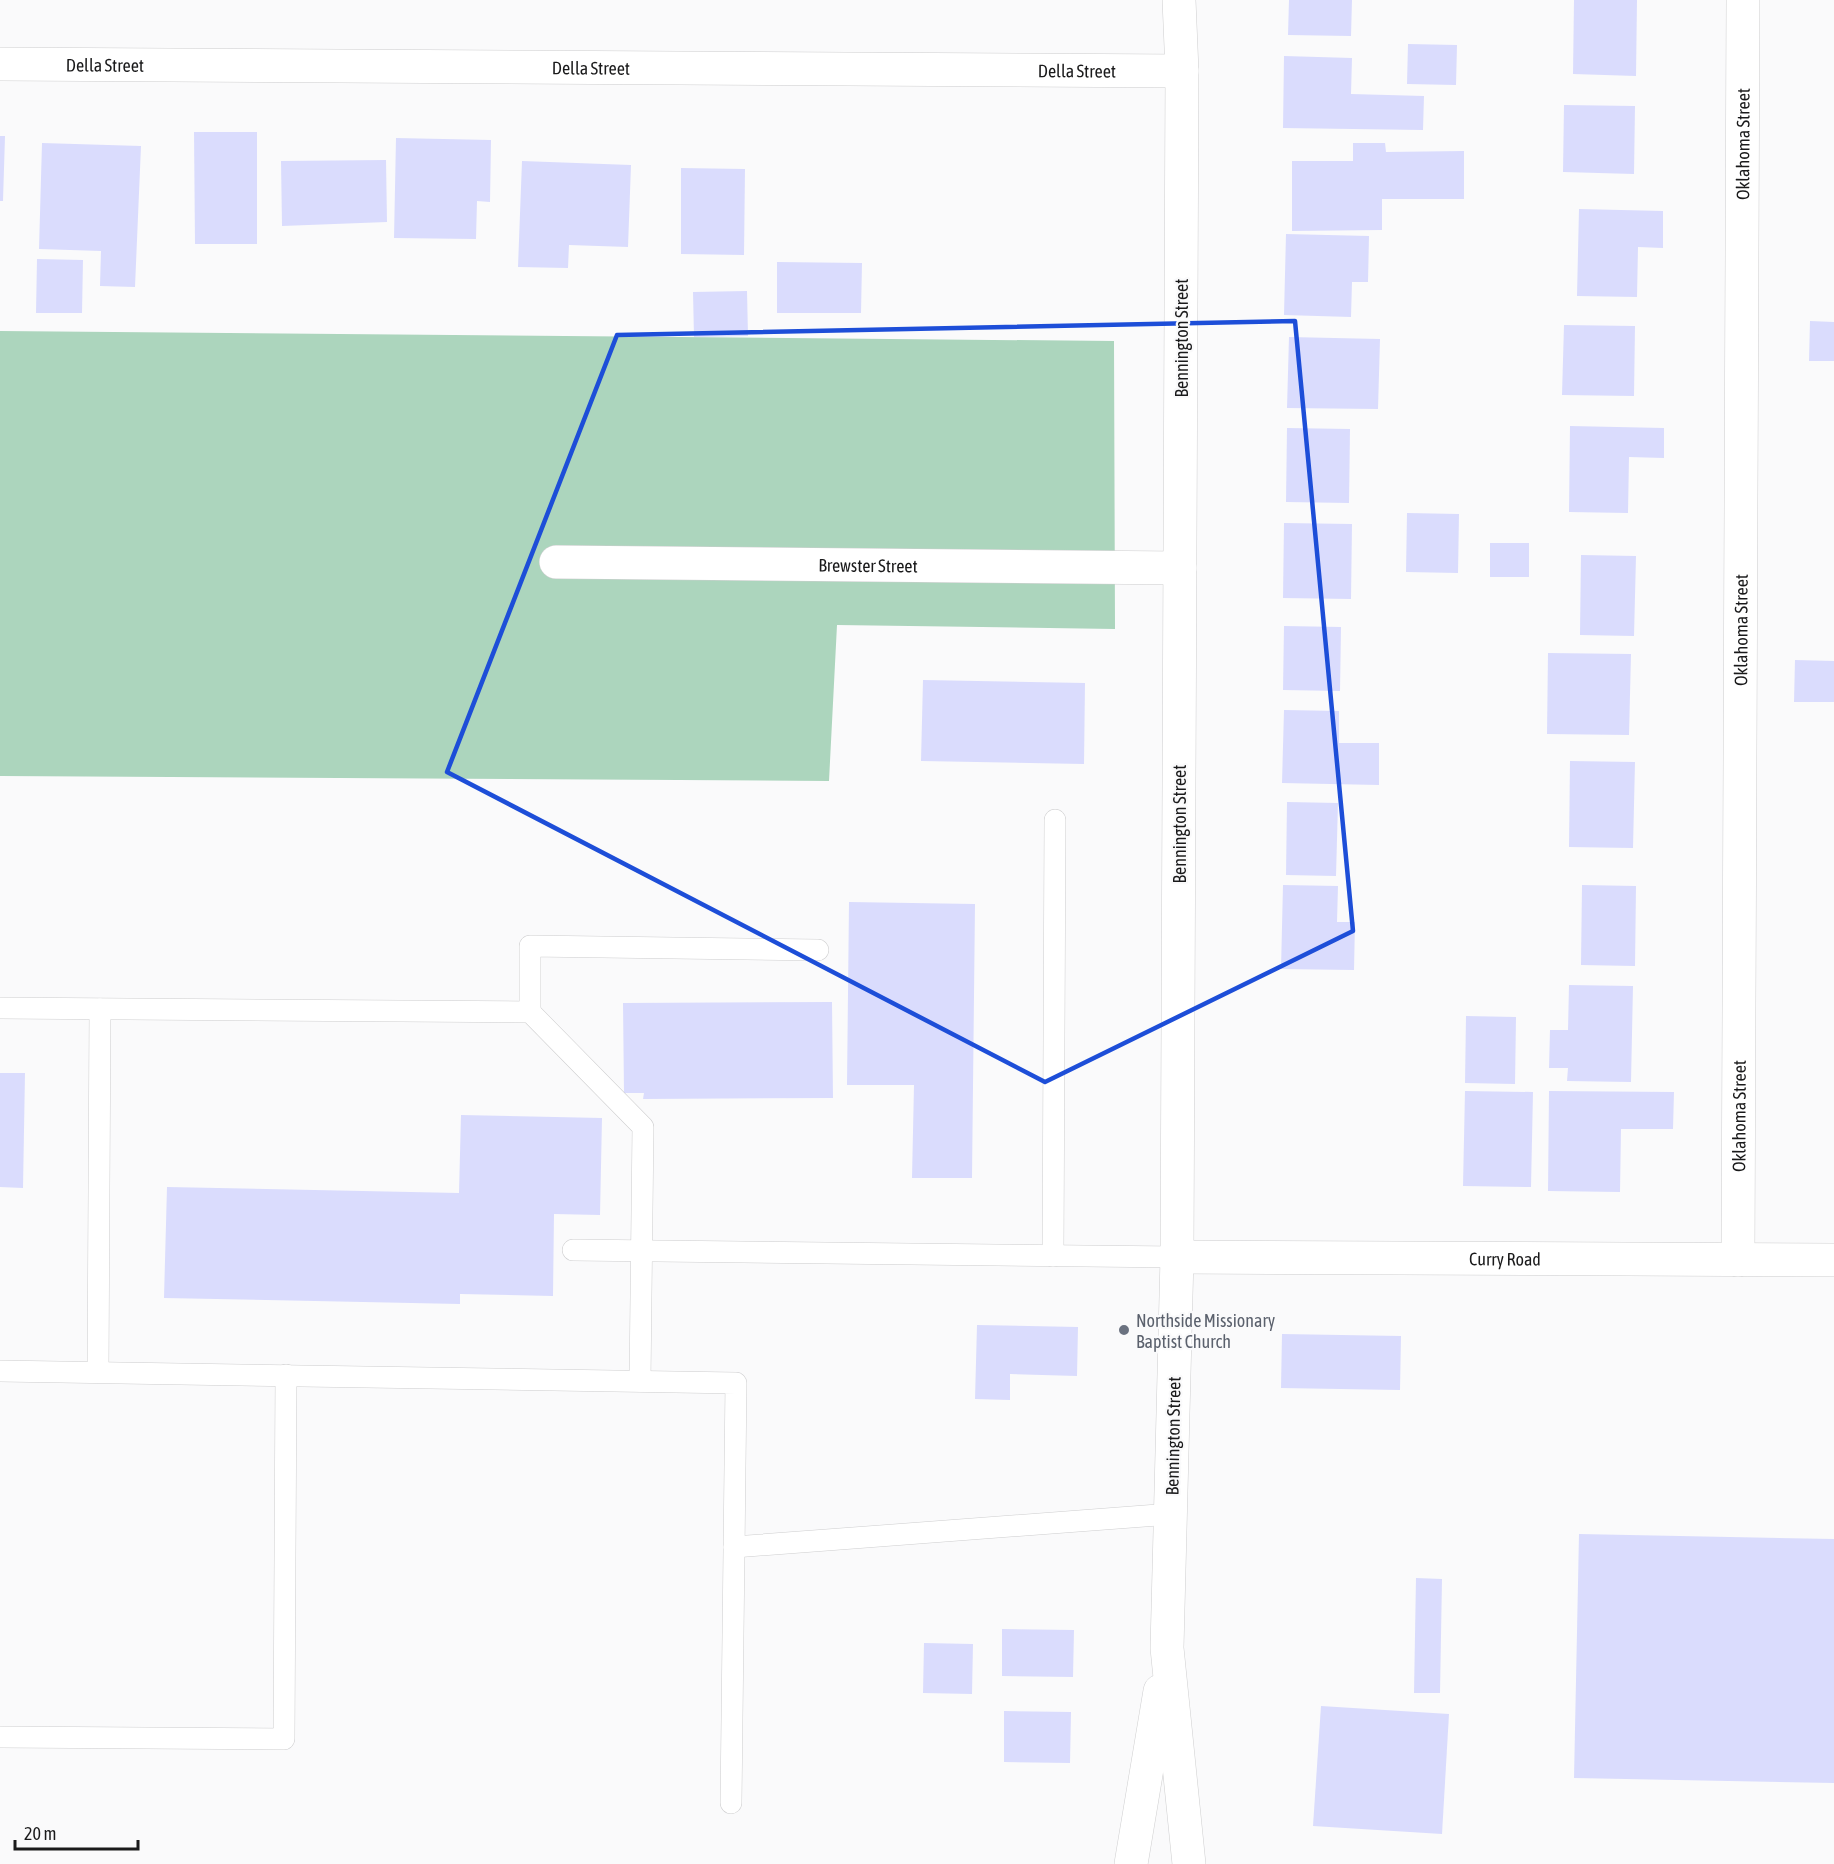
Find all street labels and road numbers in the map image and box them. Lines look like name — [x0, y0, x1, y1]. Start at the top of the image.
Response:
street label: Della Street — [66, 54, 144, 75]
street label: Della Street — [552, 57, 630, 78]
street label: Della Street — [1038, 60, 1116, 81]
street label: Oklahoma Street — [1732, 88, 1753, 200]
street label: Bennington Street — [1171, 279, 1192, 397]
street label: Brewster Street — [818, 554, 918, 576]
street label: Oklahoma Street — [1730, 574, 1751, 686]
street label: Bennington Street — [1169, 765, 1190, 883]
street label: Oklahoma Street — [1728, 1060, 1749, 1172]
street label: Curry Road — [1469, 1248, 1541, 1269]
street label: Bennington Street — [1161, 1376, 1185, 1496]

